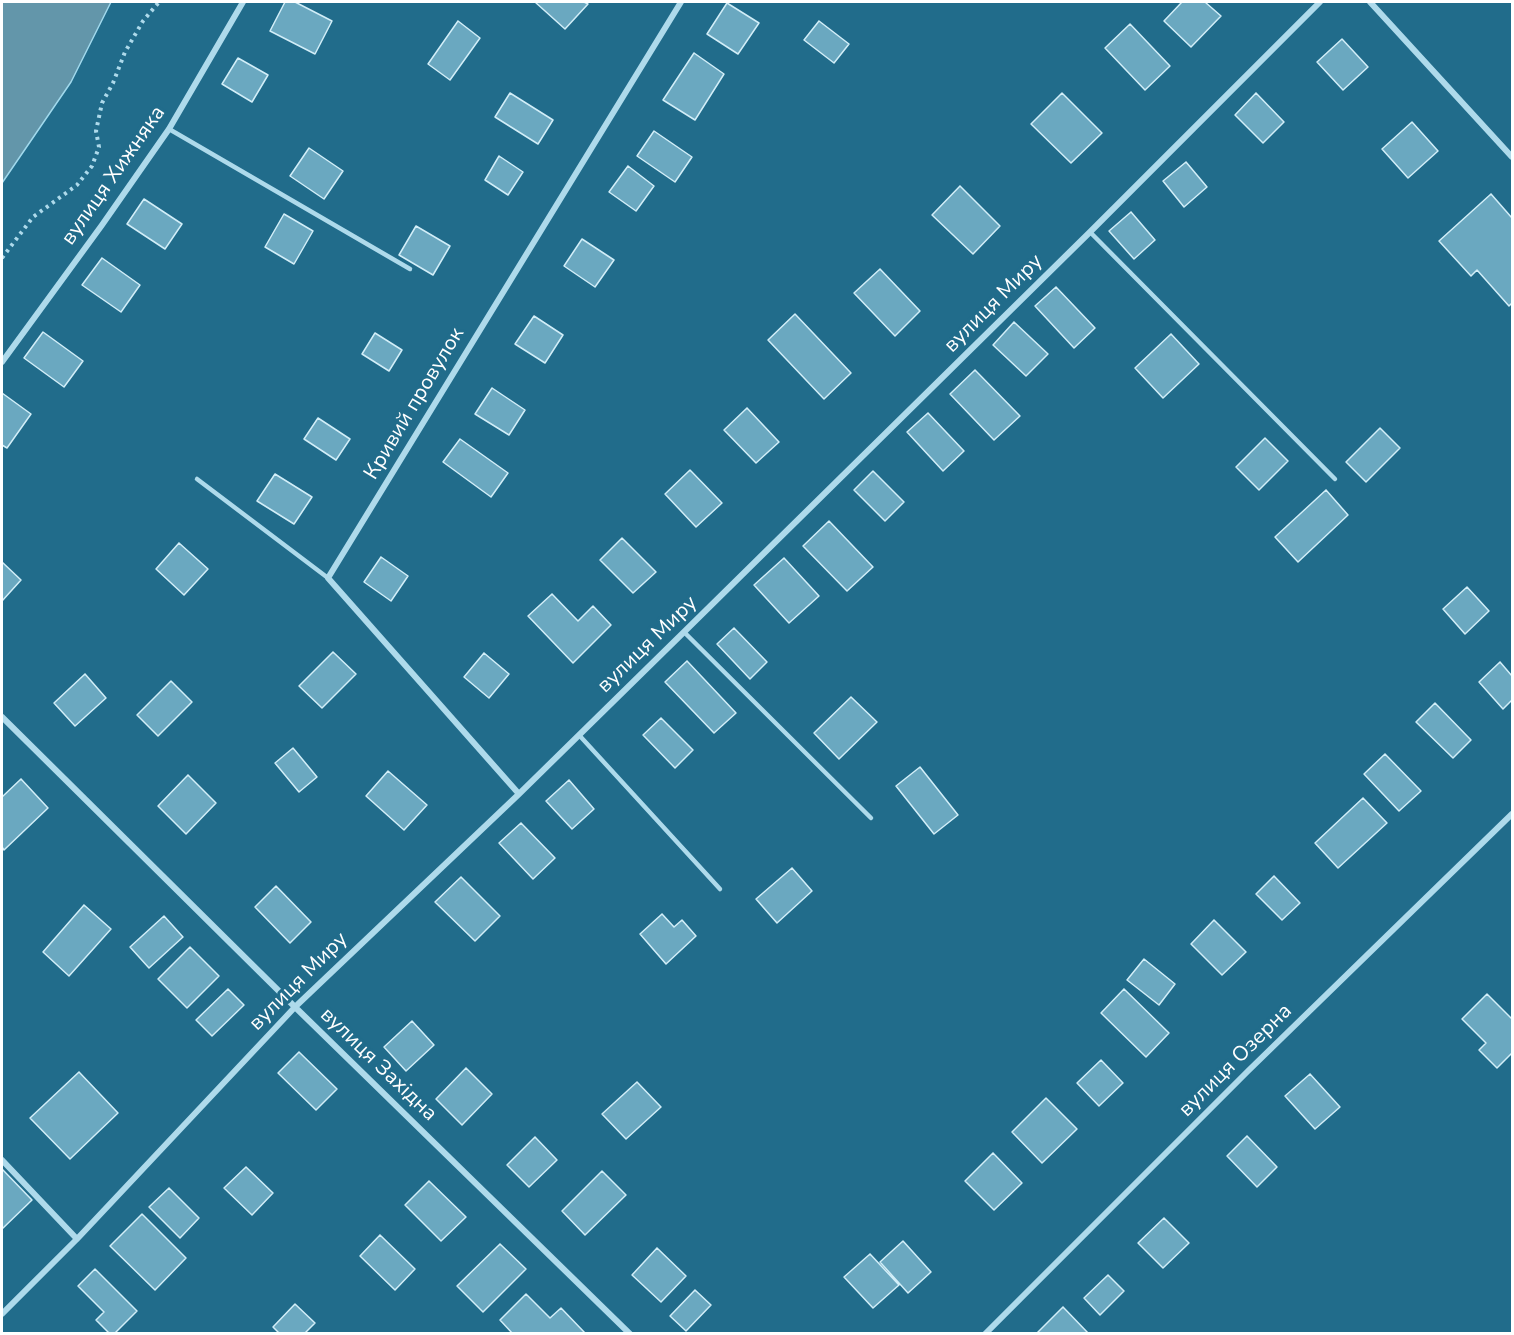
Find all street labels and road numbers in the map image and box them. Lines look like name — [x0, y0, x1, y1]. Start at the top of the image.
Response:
street label: вулиця Хижняка — [57, 102, 171, 250]
street label: вулиця Миру — [939, 249, 1049, 359]
street label: Кривий провулок — [360, 323, 470, 485]
street label: вулиця Миру — [593, 591, 703, 699]
street label: вулиця Миру — [244, 927, 354, 1037]
street label: вулиця Озерна — [1174, 999, 1298, 1123]
street label: вулиця Західна — [314, 1003, 442, 1127]

